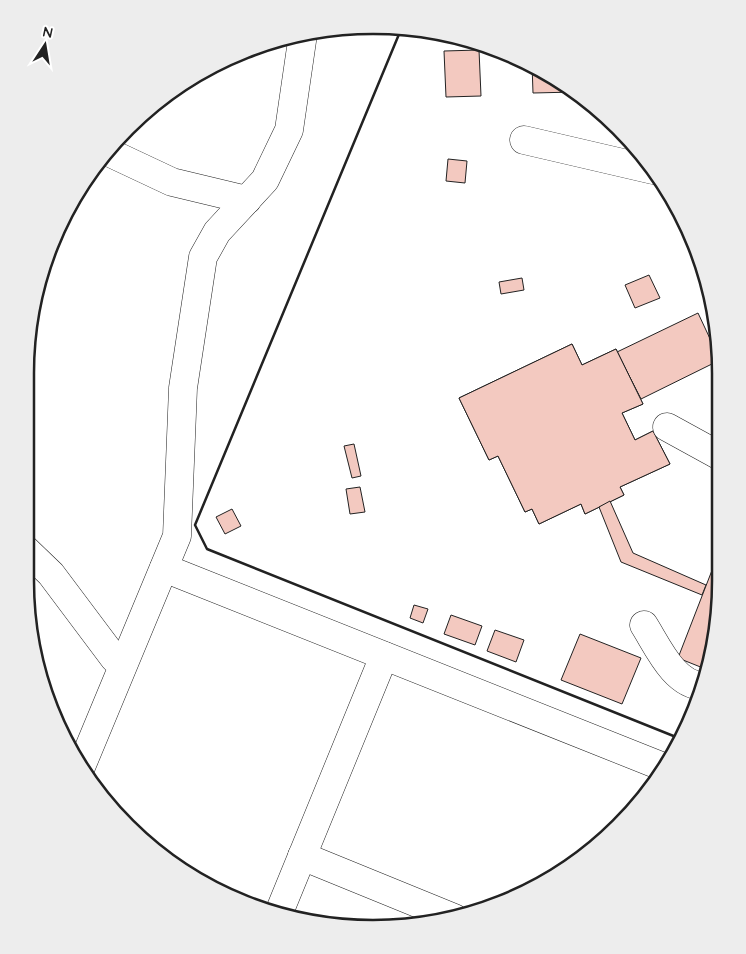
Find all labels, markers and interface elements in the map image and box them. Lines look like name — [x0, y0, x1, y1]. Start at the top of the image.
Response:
north arrow — [20, 20, 70, 70]
text: N — [41, 22, 55, 42]

